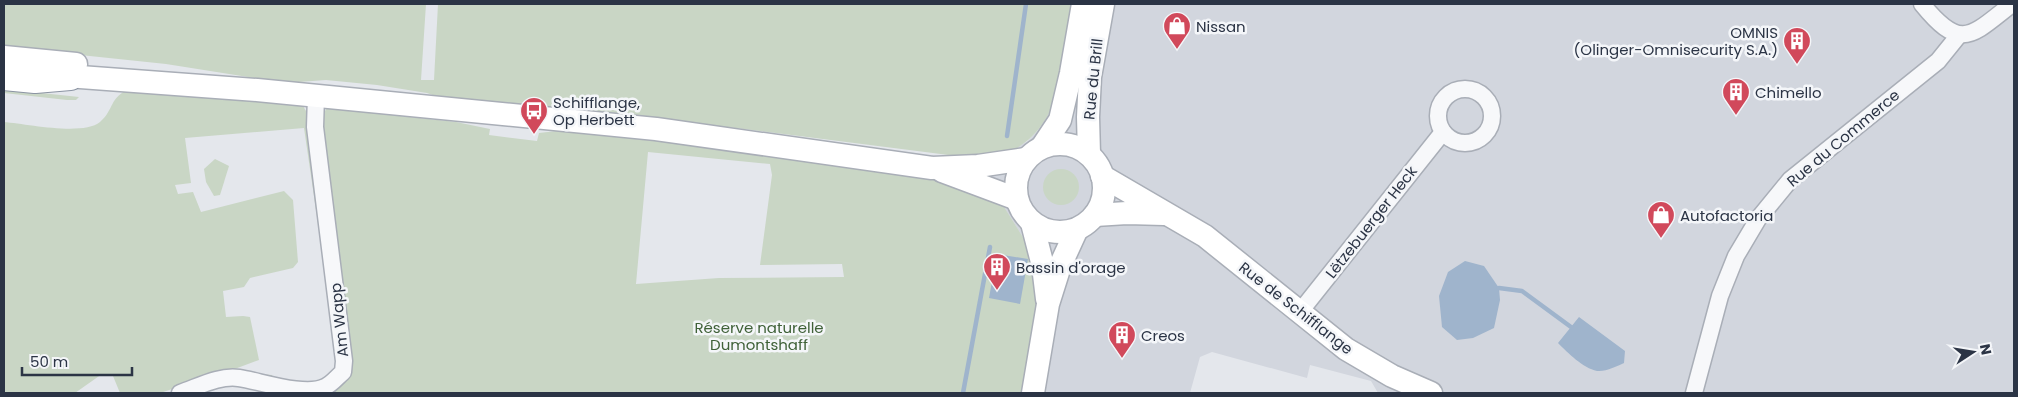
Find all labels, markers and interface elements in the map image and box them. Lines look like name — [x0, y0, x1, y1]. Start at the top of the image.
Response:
shop icon: Nissan — [1162, 11, 1192, 50]
place label: Nissan — [1196, 16, 1246, 37]
place label: OMNIS (Olinger-Omnisecurity S.A.) — [1574, 22, 1778, 60]
building icon: OMNIS (Olinger-Omnisecurity S.A.) — [1782, 26, 1812, 65]
street label: Rue du Brill — [1078, 37, 1108, 121]
building icon: Chimello — [1721, 77, 1751, 116]
place label: Chimello — [1755, 82, 1822, 103]
street label: Rue du Commerce — [1782, 85, 1904, 191]
place label: Schifflange, Op Herbett — [553, 92, 640, 130]
bus stop icon: Schifflange, Op Herbett — [519, 96, 549, 135]
street label: Lëtzebuerger Heck — [1320, 161, 1422, 283]
shop icon: Autofactoria — [1646, 200, 1676, 239]
place label: Autofactoria — [1680, 205, 1773, 226]
building icon: Bassin d'orage — [982, 252, 1012, 291]
place label: Bassin d'orage — [1016, 257, 1126, 278]
street label: Rue de Schifflange — [1235, 257, 1357, 359]
street label: Am Wapp — [325, 282, 353, 358]
park label: Réserve naturelle Dumontshaff — [694, 317, 824, 355]
building icon: Creos — [1107, 320, 1137, 359]
place label: Creos — [1141, 325, 1185, 346]
north arrow — [1948, 327, 1998, 377]
text: N — [1975, 342, 1997, 357]
scale bar — [22, 344, 132, 376]
text: 50 m — [30, 351, 68, 372]

